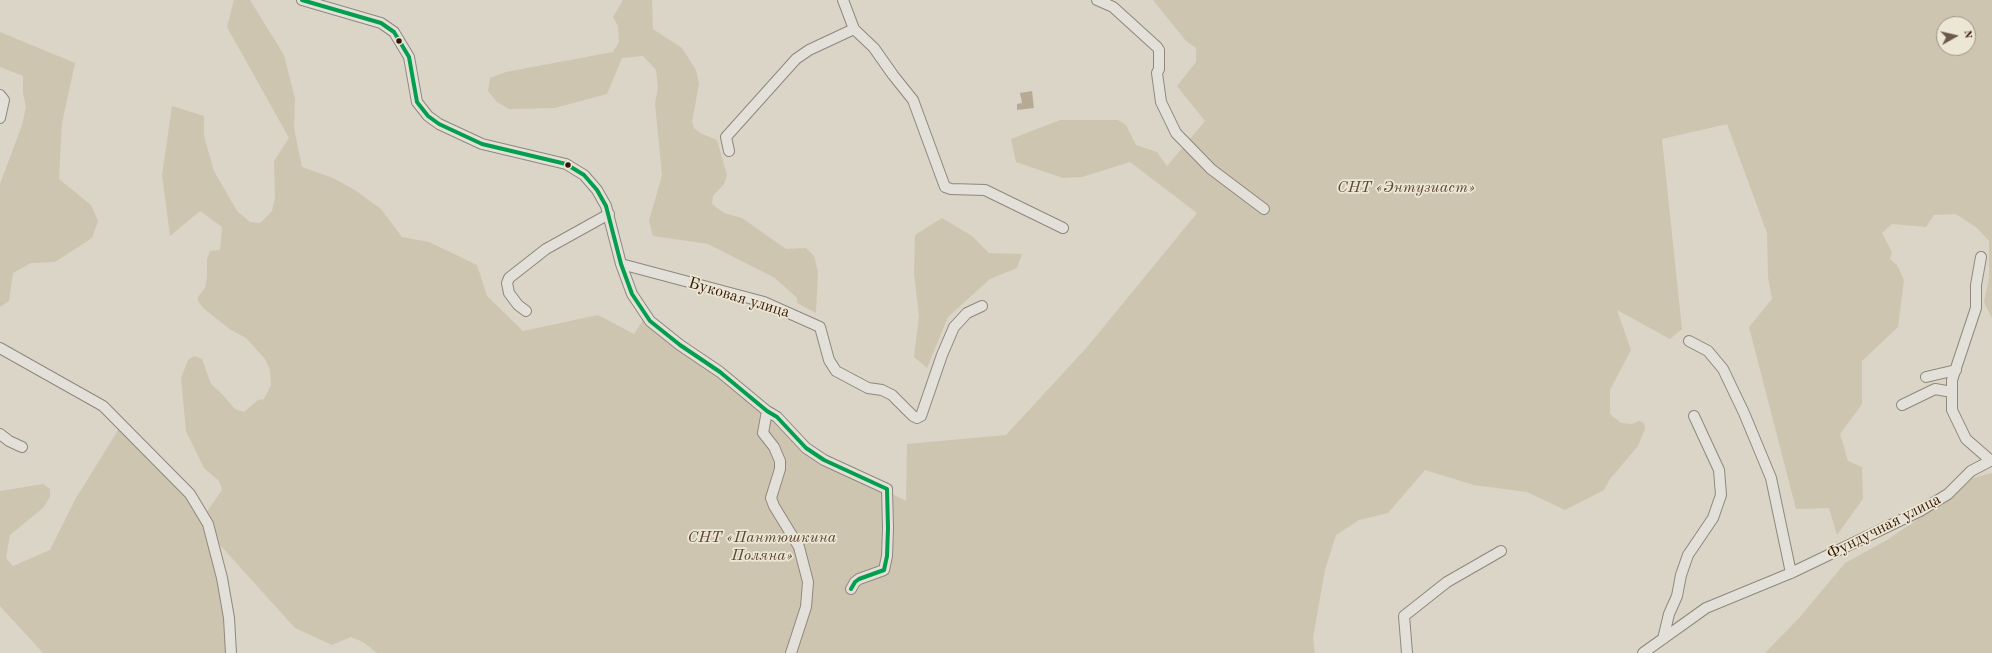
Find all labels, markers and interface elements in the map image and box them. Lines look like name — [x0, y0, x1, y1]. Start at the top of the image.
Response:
north arrow — [1936, 16, 1976, 56]
text: N — [1961, 29, 1973, 39]
unlabelled marker — [394, 36, 404, 46]
unlabelled marker — [563, 160, 573, 170]
park label: СНТ «Энтузиаст» — [1337, 178, 1475, 198]
street label: Буковая улица — [686, 273, 792, 323]
street label: Фундучная улица — [1824, 490, 1944, 564]
park label: СНТ «Пантюшкина Поляна» — [688, 528, 836, 566]

